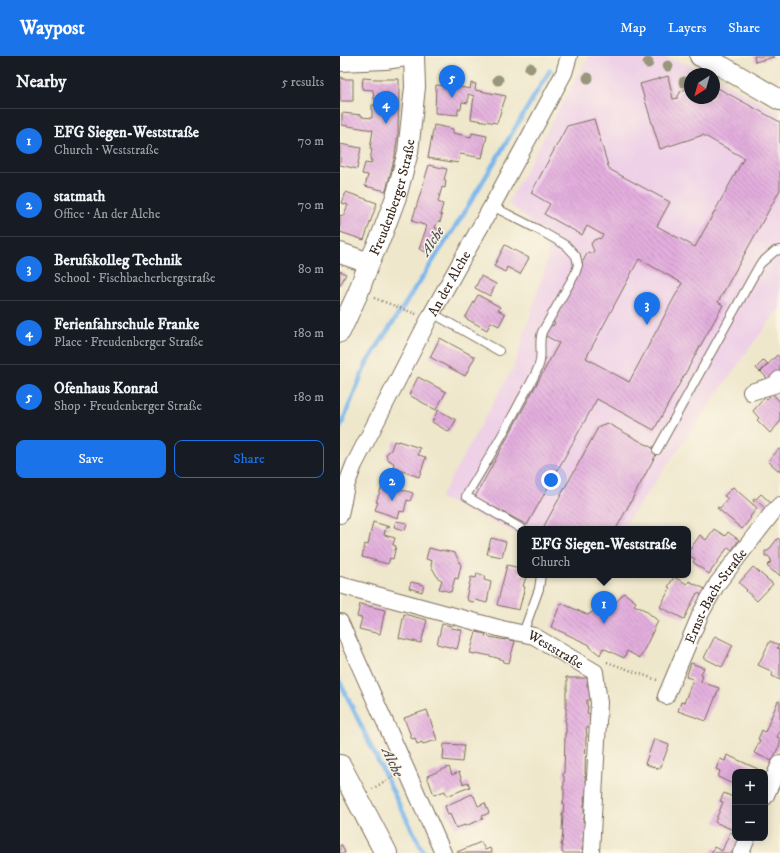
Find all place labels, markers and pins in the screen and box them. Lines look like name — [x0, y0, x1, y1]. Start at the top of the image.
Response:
pin: 5 — [439, 65, 465, 98]
pin: 4 — [373, 91, 399, 124]
pin: 3 — [634, 292, 660, 325]
pin: 2 — [379, 468, 405, 501]
pin: 1 — [591, 591, 617, 624]

